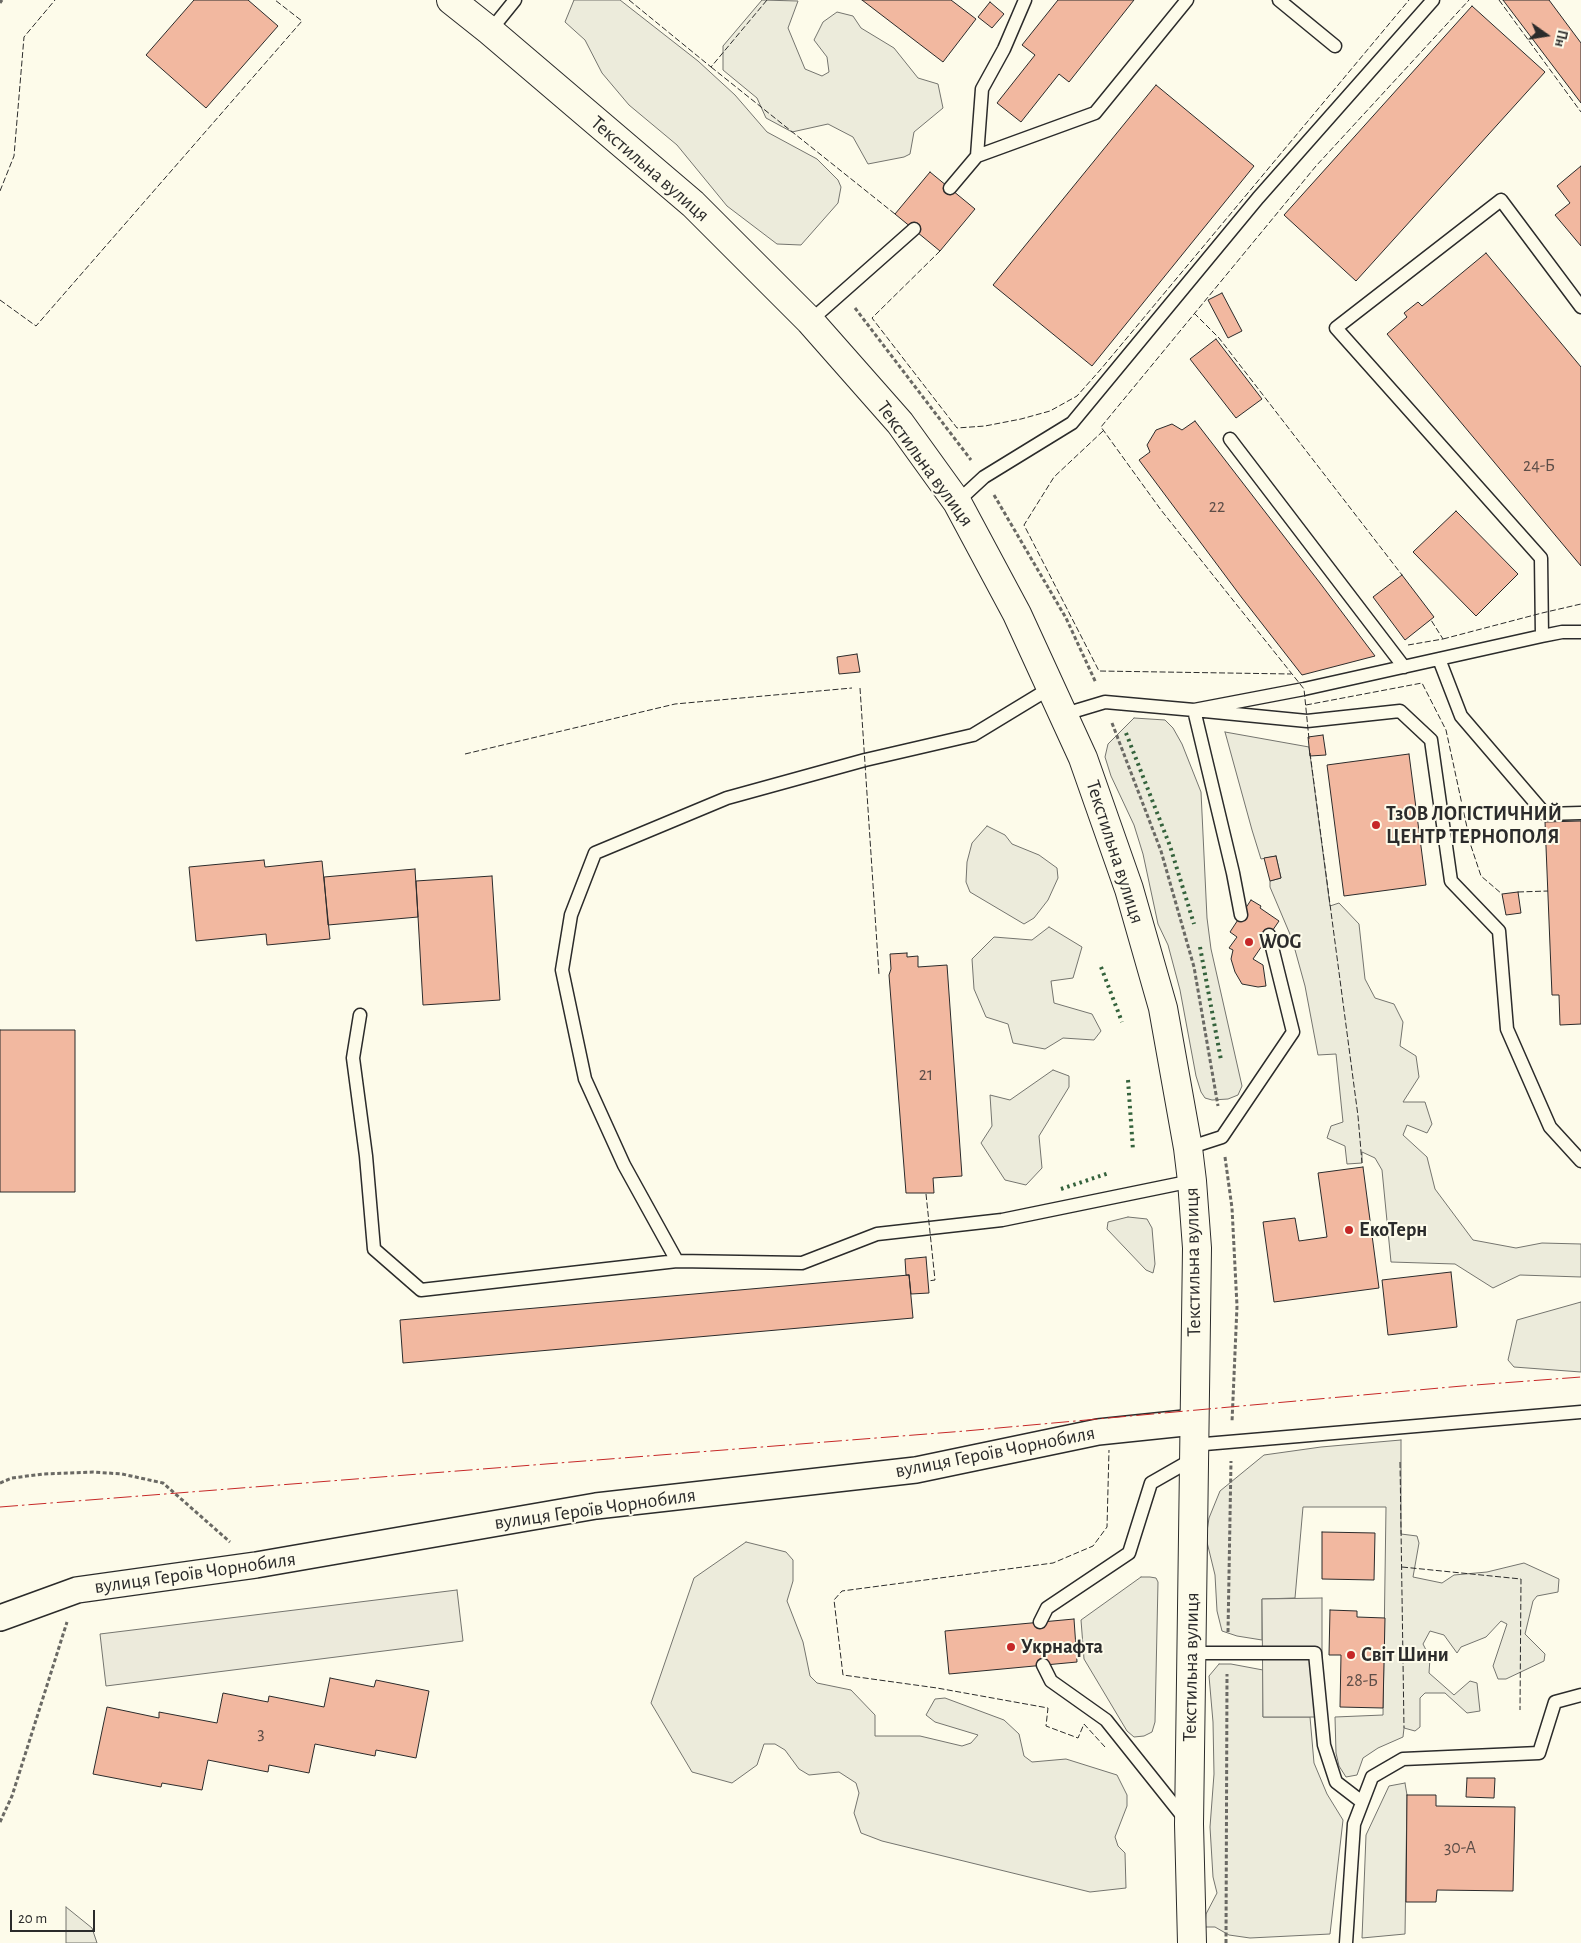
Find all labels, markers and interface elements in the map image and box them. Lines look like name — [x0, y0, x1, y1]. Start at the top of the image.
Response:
north arrow — [1521, 10, 1571, 60]
text: Пн — [1552, 28, 1569, 48]
street label: Текстильна вулиця — [586, 111, 714, 227]
street label: Текстильна вулиця — [871, 396, 979, 532]
house number: 24-Б — [1523, 455, 1555, 477]
house number: 22 — [1209, 496, 1225, 518]
street label: Текстильна вулиця — [1080, 777, 1150, 927]
place label: ТзОВ ЛОГІСТИЧНИЙ ЦЕНТР ТЕРНОПОЛЯ — [1386, 802, 1562, 849]
marker: ТзОВ ЛОГІСТИЧНИЙ ЦЕНТР ТЕРНОПОЛЯ — [1370, 819, 1382, 831]
place label: WOG — [1259, 930, 1301, 954]
marker: WOG — [1243, 936, 1255, 948]
house number: 21 — [919, 1064, 933, 1086]
street label: Текстильна вулиця — [1180, 1187, 1206, 1337]
place label: ЕкоТерн — [1359, 1218, 1427, 1242]
marker: ЕкоТерн — [1343, 1224, 1355, 1236]
street label: вулиця Героїв Чорнобиля — [893, 1421, 1097, 1483]
street label: вулиця Героїв Чорнобиля — [493, 1483, 697, 1535]
street label: вулиця Героїв Чорнобиля — [93, 1547, 297, 1599]
street label: Текстильна вулиця — [1178, 1592, 1204, 1742]
place label: Укрнафта — [1021, 1635, 1103, 1659]
marker: Укрнафта — [1005, 1641, 1017, 1653]
place label: Світ Шини — [1361, 1643, 1449, 1667]
marker: Світ Шини — [1345, 1649, 1357, 1661]
house number: 28-Б — [1346, 1670, 1378, 1692]
house number: 3 — [257, 1723, 265, 1745]
house number: 30-А — [1444, 1837, 1476, 1859]
scale bar — [12, 1900, 98, 1932]
text: 20 m — [18, 1911, 47, 1926]

